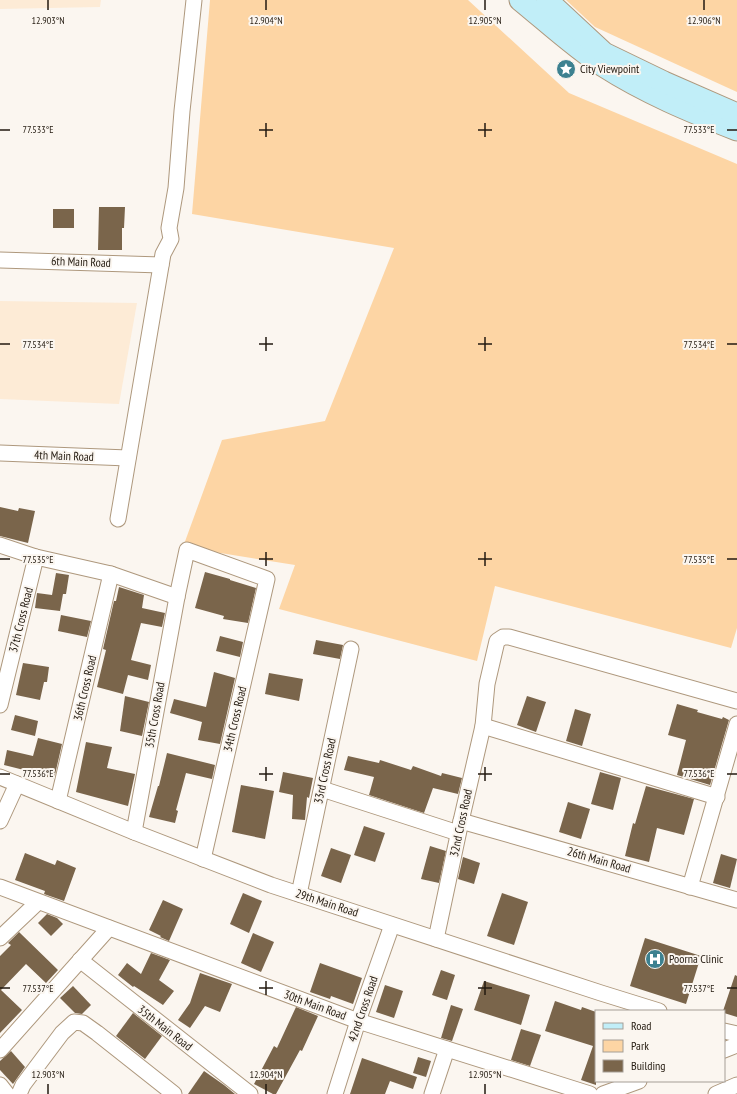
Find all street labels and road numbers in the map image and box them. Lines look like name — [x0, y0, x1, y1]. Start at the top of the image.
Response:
street label: 6th Main Road — [51, 253, 111, 270]
street label: 4th Main Road — [34, 447, 94, 464]
street label: 37th Cross Road — [5, 586, 36, 654]
street label: 36th Cross Road — [70, 654, 99, 722]
street label: 35th Cross Road — [141, 681, 168, 749]
street label: 34th Cross Road — [220, 685, 249, 753]
street label: 33rd Cross Road — [310, 737, 339, 805]
street label: 32nd Cross Road — [446, 788, 475, 858]
street label: 26th Main Road — [566, 843, 633, 876]
street label: 29th Main Road — [294, 885, 361, 920]
street label: 42nd Cross Road — [344, 974, 381, 1044]
street label: 30th Main Road — [282, 986, 348, 1023]
street label: 35th Main Road — [135, 1002, 196, 1054]

